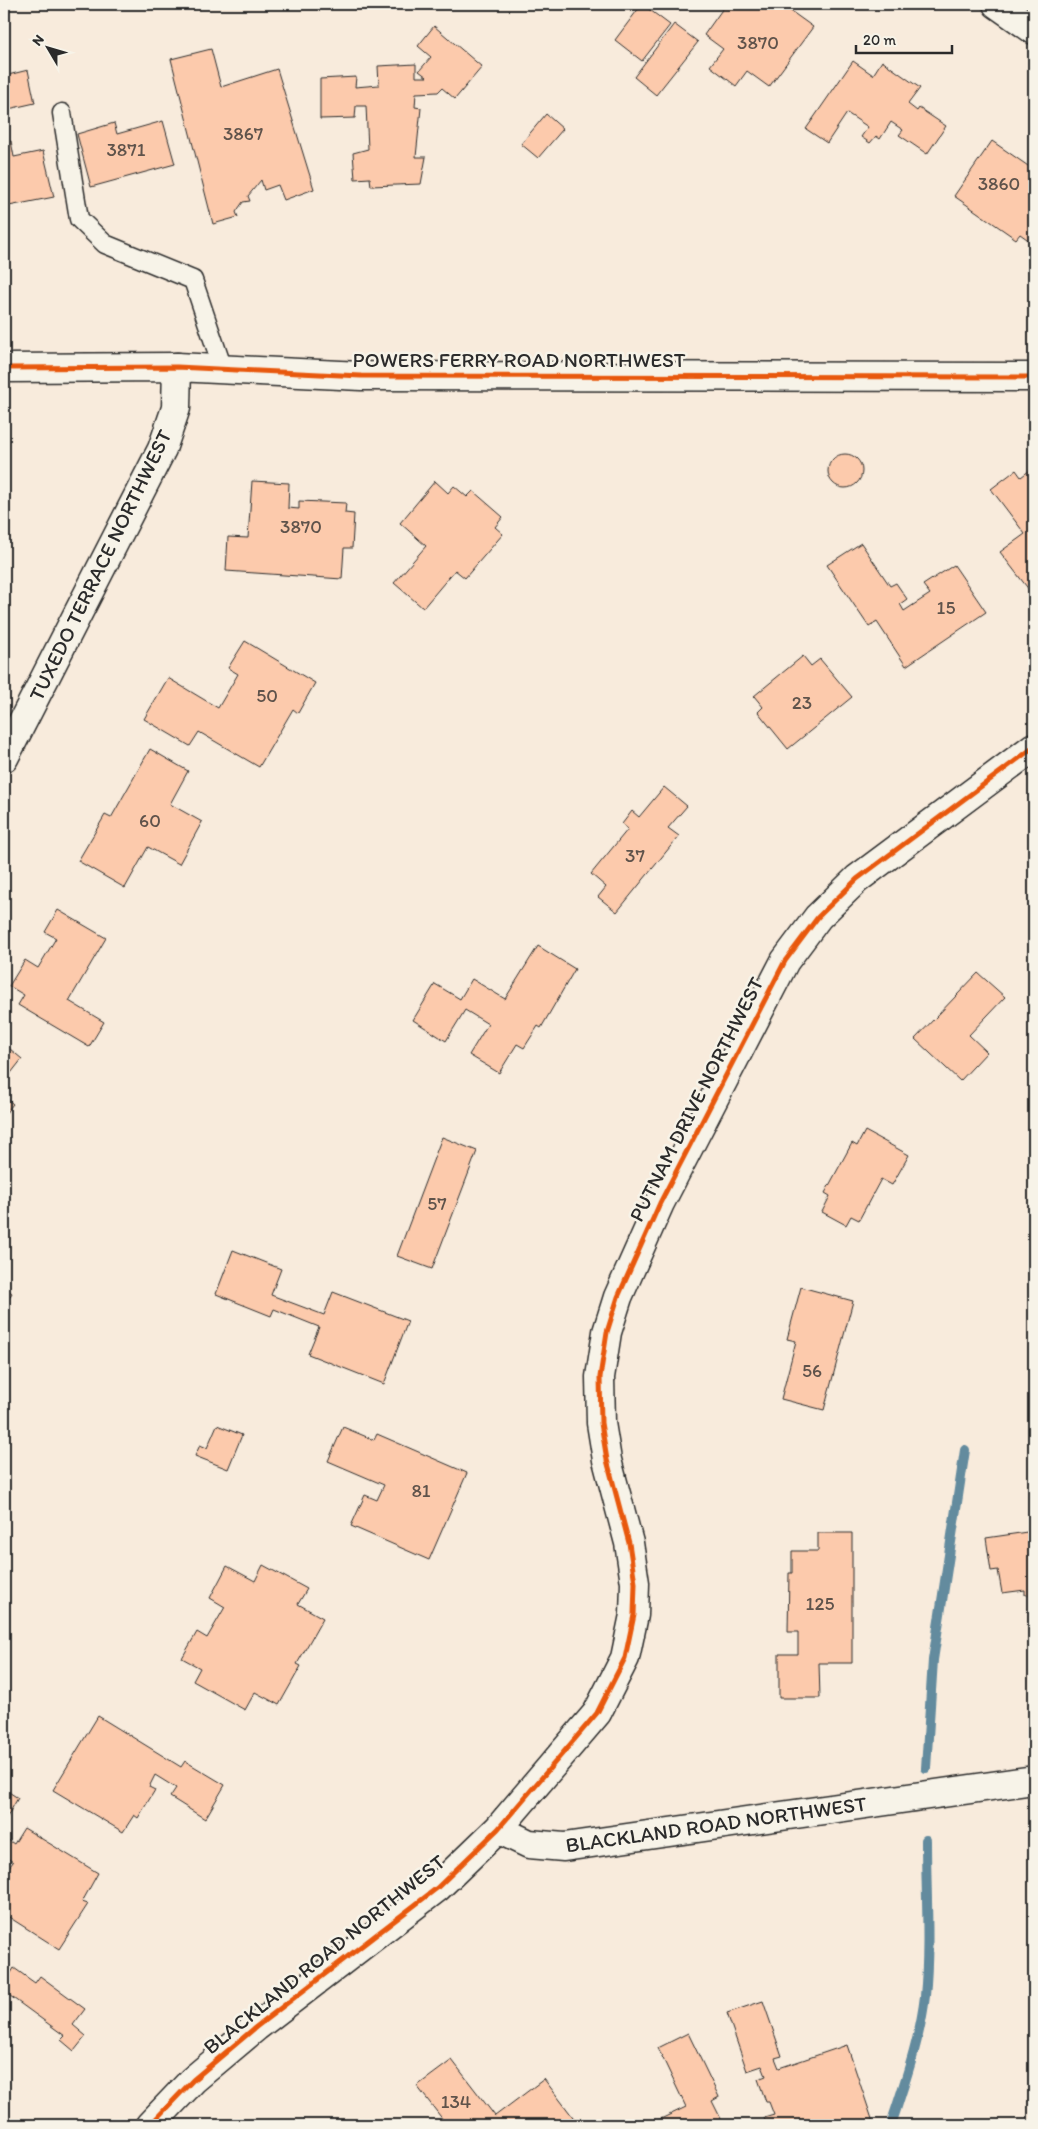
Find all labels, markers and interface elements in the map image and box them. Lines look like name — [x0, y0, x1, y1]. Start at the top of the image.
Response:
north arrow — [22, 22, 72, 72]
scale bar — [856, 22, 952, 54]
text: N — [29, 31, 48, 49]
house number: 3870 — [737, 31, 779, 54]
text: 20 m — [863, 31, 897, 49]
house number: 3867 — [223, 122, 263, 145]
house number: 3871 — [106, 138, 146, 161]
house number: 3860 — [978, 172, 1020, 195]
street label: POWERS FERRY ROAD NORTHWEST — [352, 347, 686, 372]
street label: TUXEDO TERRACE NORTHWEST — [23, 425, 177, 705]
house number: 3870 — [280, 515, 322, 538]
house number: 15 — [937, 596, 955, 619]
house number: 50 — [256, 684, 278, 707]
house number: 23 — [792, 691, 812, 714]
house number: 60 — [139, 809, 161, 832]
house number: 37 — [625, 844, 645, 867]
street label: PUTNAM DRIVE NORTHWEST — [623, 972, 769, 1225]
house number: 57 — [427, 1192, 447, 1215]
house number: 56 — [802, 1359, 822, 1382]
house number: 81 — [411, 1479, 431, 1502]
house number: 125 — [806, 1592, 834, 1615]
street label: BLACKLAND ROAD NORTHWEST — [564, 1790, 868, 1857]
street label: BLACKLAND ROAD NORTHWEST — [198, 1849, 450, 2059]
house number: 134 — [441, 2090, 471, 2113]

